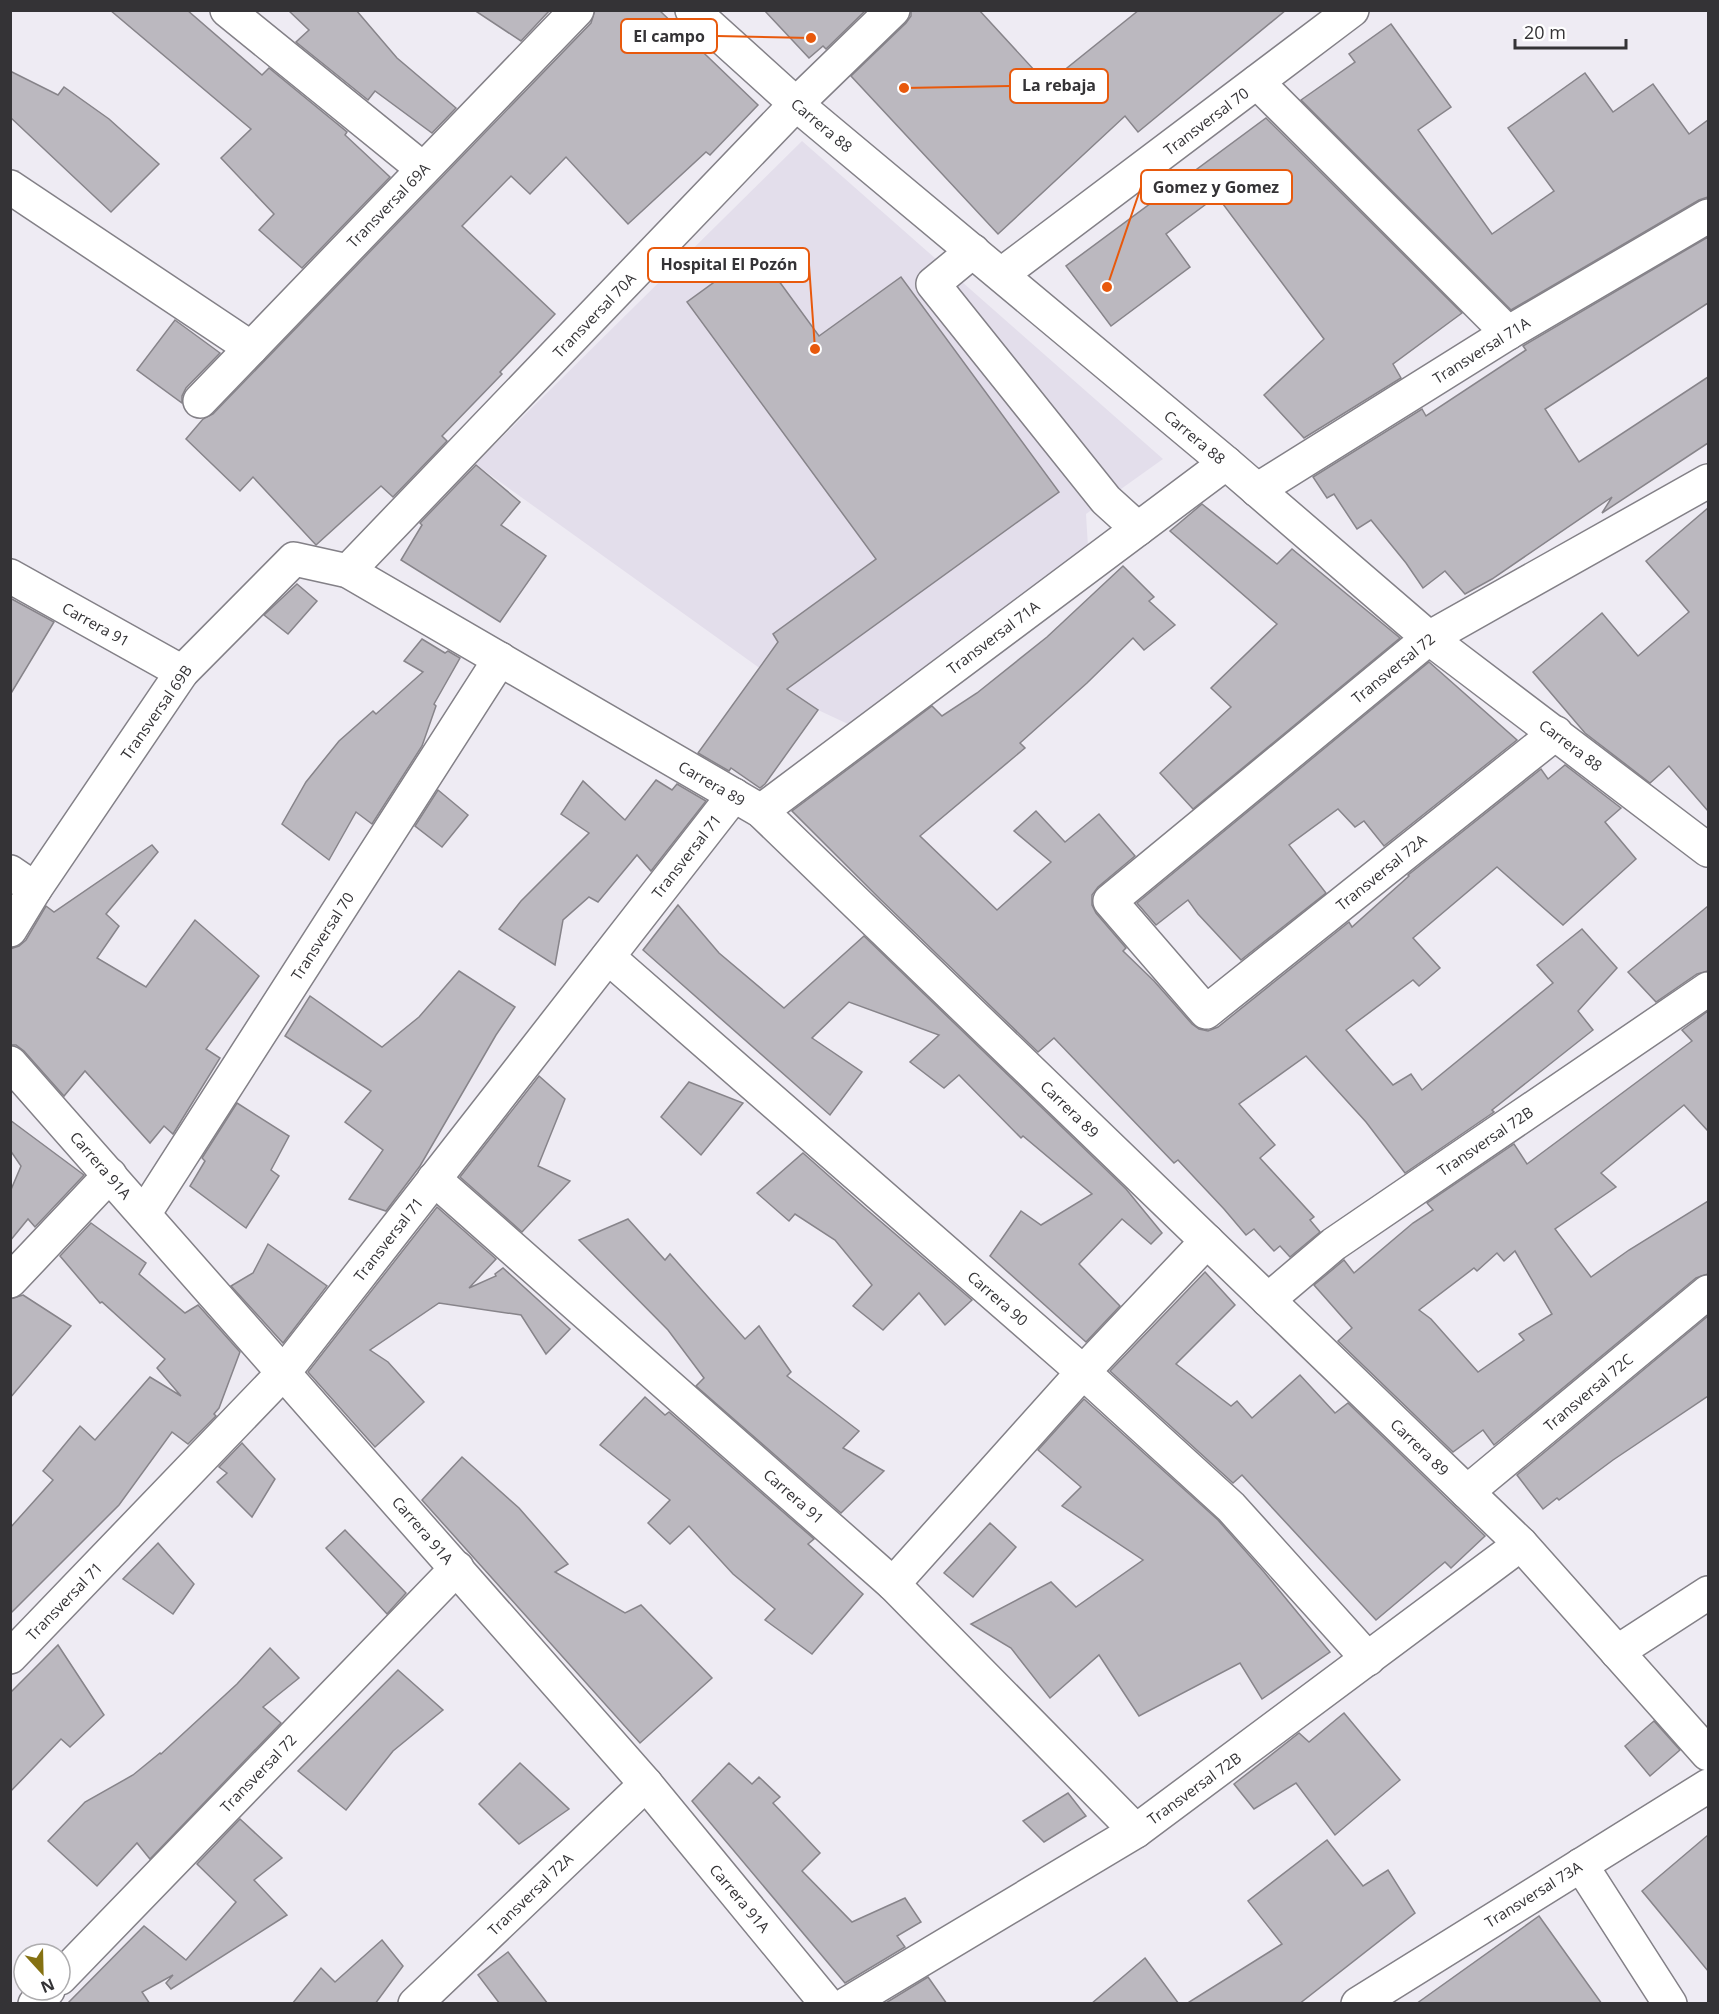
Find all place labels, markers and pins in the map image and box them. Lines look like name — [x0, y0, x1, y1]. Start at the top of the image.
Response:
callout: El campo — [621, 19, 717, 53]
callout: La rebaja — [1010, 69, 1108, 103]
callout: Gomez y Gomez — [1141, 170, 1292, 204]
callout: Hospital El Pozón — [648, 248, 809, 282]

